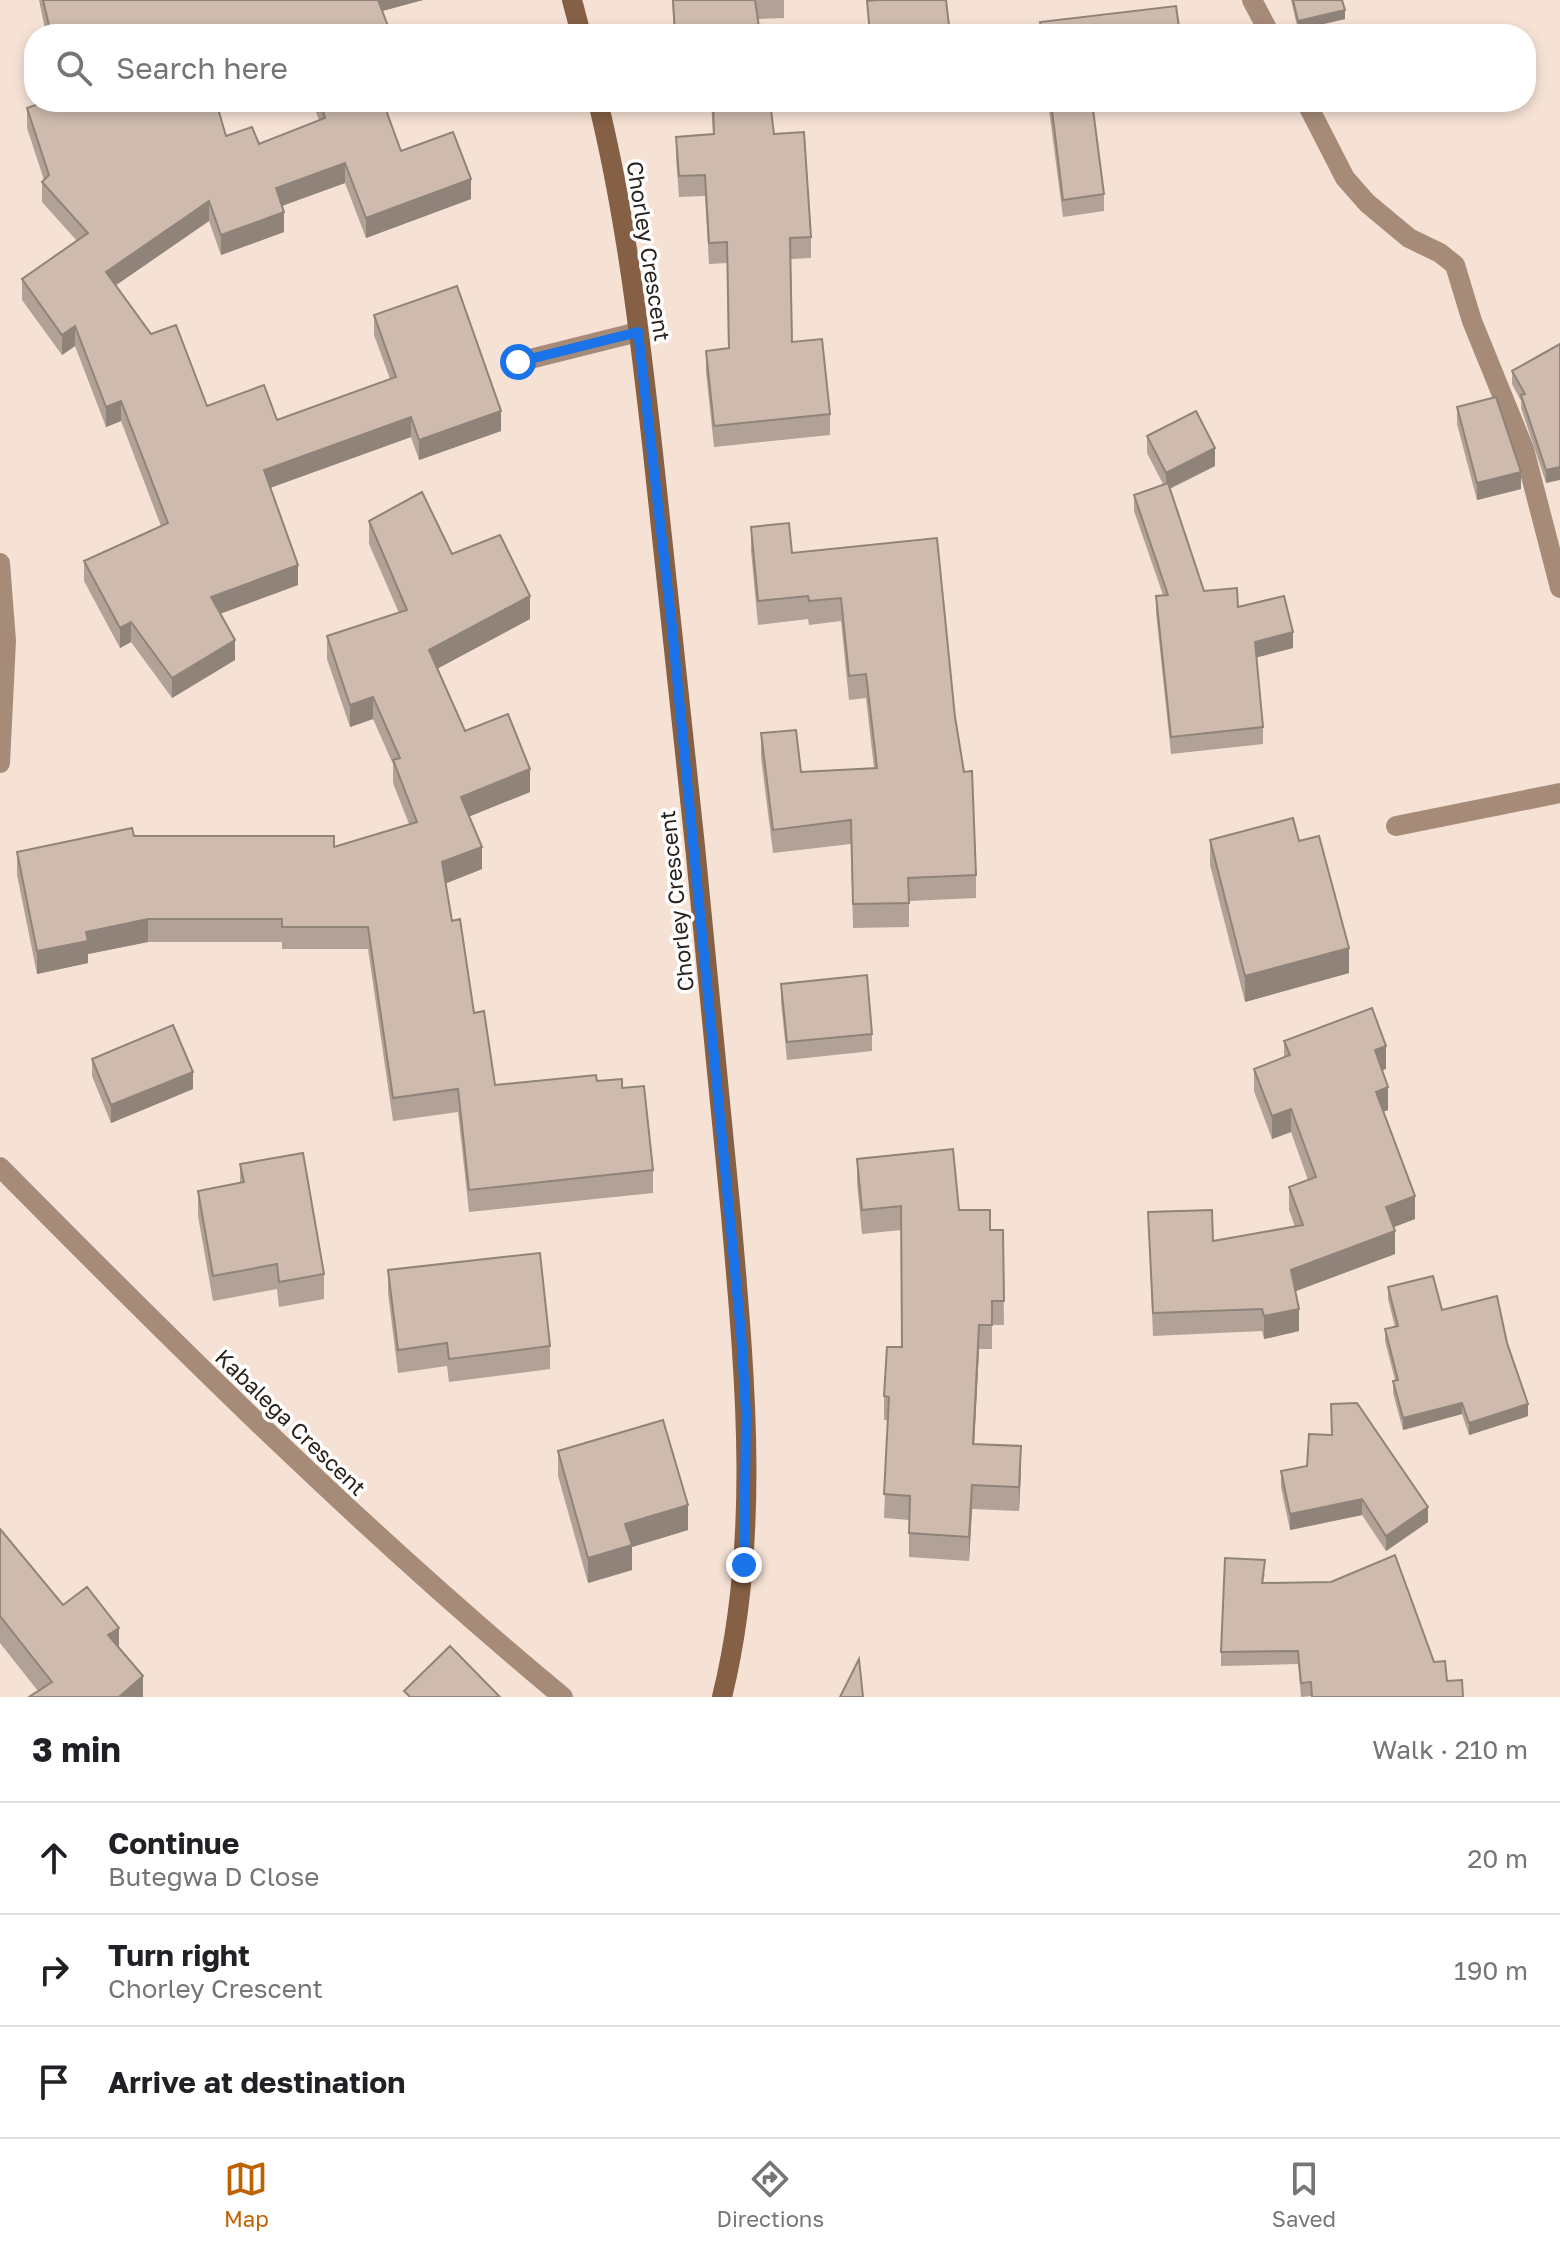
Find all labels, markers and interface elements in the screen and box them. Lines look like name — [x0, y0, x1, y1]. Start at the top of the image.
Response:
search box — [24, 24, 1536, 112]
icon: search — [52, 46, 96, 90]
text: Search here — [116, 50, 288, 86]
street label: Chorley Crescent — [621, 159, 677, 343]
route start — [500, 344, 536, 380]
street label: Chorley Crescent — [653, 809, 699, 993]
street label: Kabalega Crescent — [210, 1343, 372, 1501]
route end — [726, 1547, 762, 1583]
text: 3 min — [32, 1729, 121, 1769]
text: Walk · 210 m — [1372, 1734, 1528, 1765]
text: Continue — [108, 1825, 239, 1861]
icon: ahead — [32, 1836, 76, 1880]
text: 20 m — [1467, 1843, 1528, 1874]
text: Butegwa D Close — [108, 1861, 319, 1892]
text: Turn right — [108, 1937, 250, 1973]
icon: right — [32, 1948, 76, 1992]
text: 190 m — [1454, 1955, 1528, 1986]
text: Chorley Crescent — [108, 1973, 323, 2004]
icon: arrive — [32, 2060, 76, 2104]
text: Arrive at destination — [108, 2064, 405, 2100]
tab: Map — [224, 2157, 269, 2232]
tab: Directions — [717, 2157, 824, 2232]
tab: Saved — [1272, 2157, 1336, 2232]

